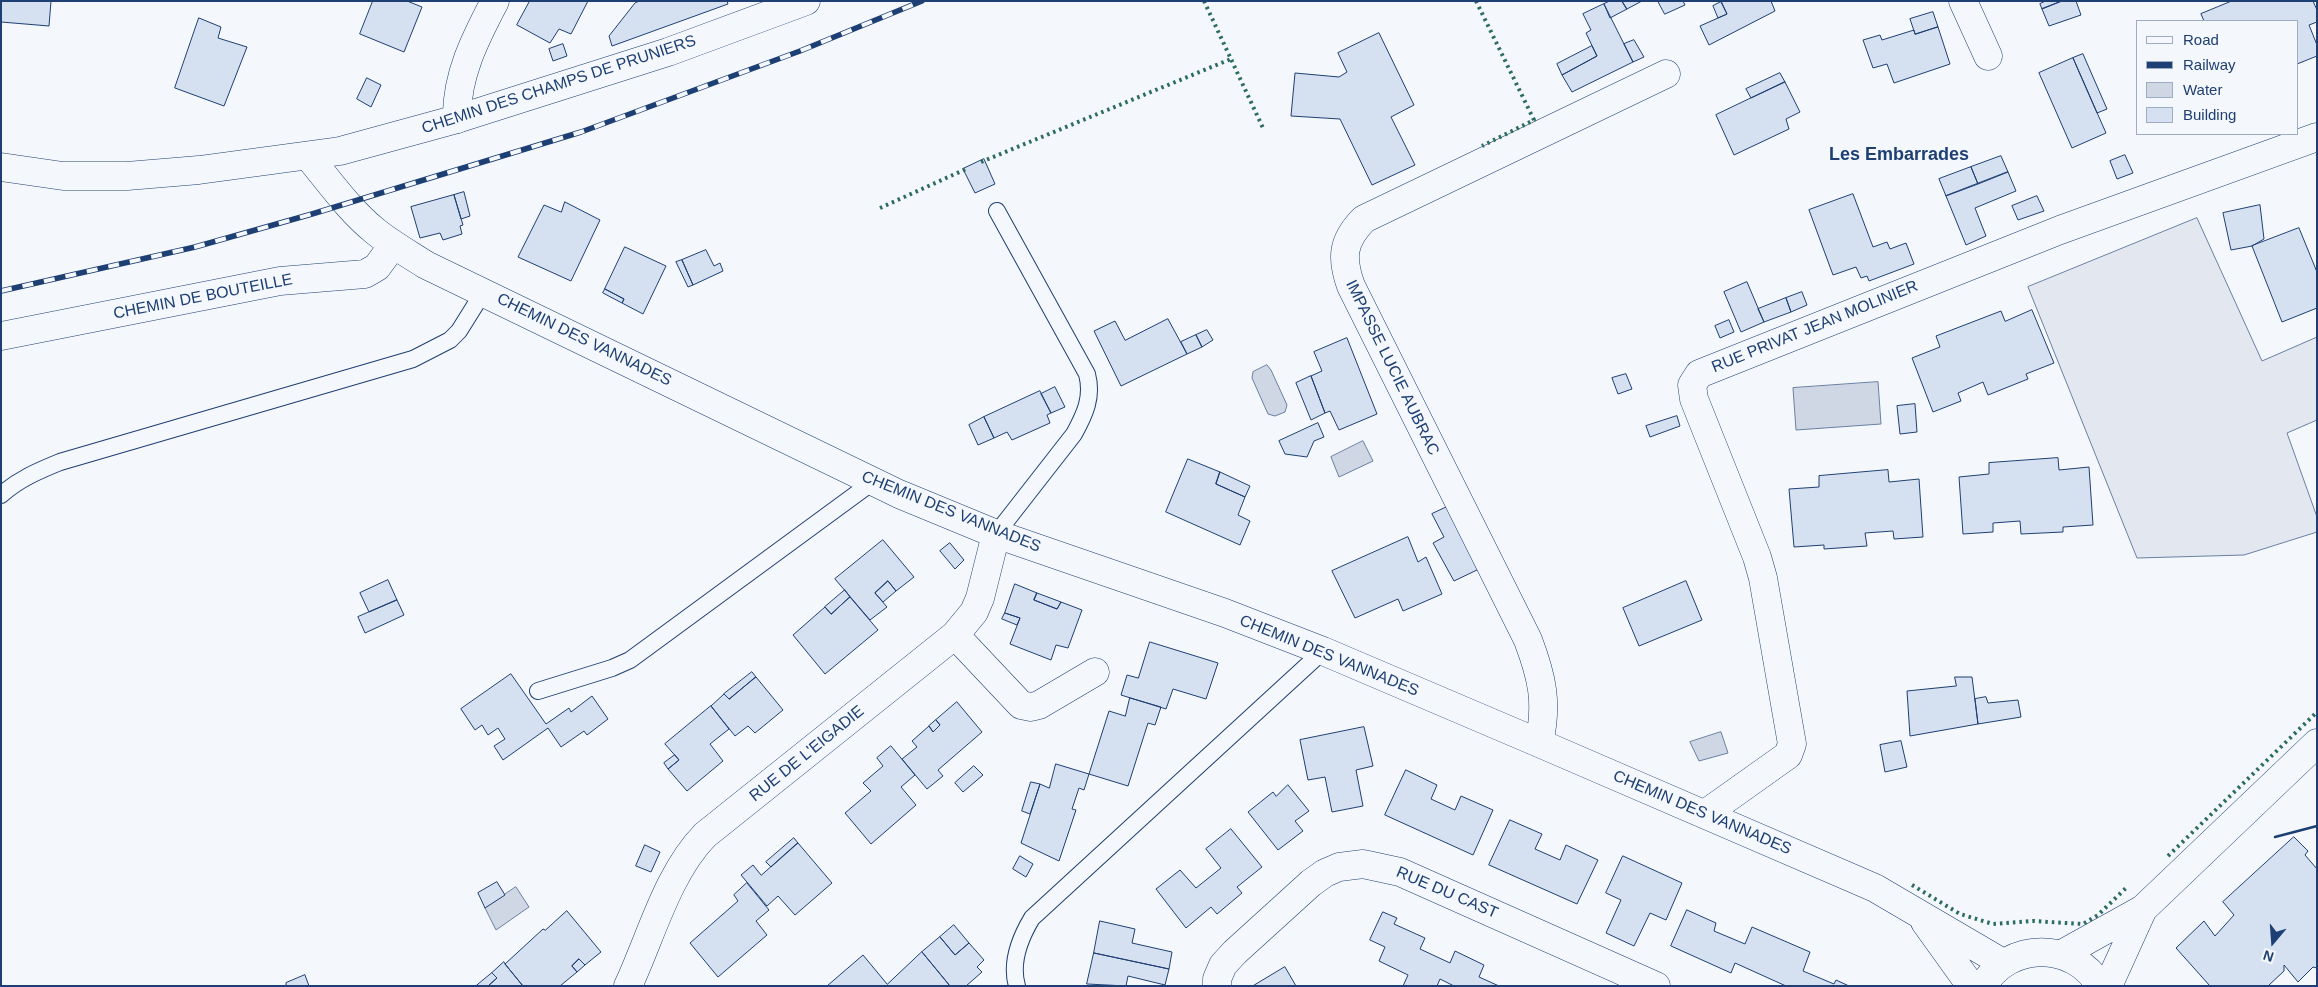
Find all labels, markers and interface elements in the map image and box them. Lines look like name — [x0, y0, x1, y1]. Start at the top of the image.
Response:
legend — [2136, 20, 2298, 135]
text: Road — [2183, 31, 2219, 48]
street label: CHEMIN DES CHAMPS DE PRUNIERS — [419, 32, 699, 138]
text: Railway — [2183, 56, 2236, 73]
text: Water — [2183, 81, 2222, 98]
text: Building — [2183, 106, 2236, 123]
district label: Les Embarrades — [1829, 144, 1969, 166]
street label: CHEMIN DE BOUTEILLE — [112, 270, 294, 324]
street label: IMPASSE LUCIE AUBRAC — [1341, 277, 1443, 459]
street label: RUE PRIVAT JEAN MOLINIER — [1709, 277, 1921, 377]
street label: CHEMIN DES VANNADES — [494, 289, 674, 391]
street label: CHEMIN DES VANNADES — [859, 467, 1043, 557]
street label: CHEMIN DES VANNADES — [1237, 611, 1421, 701]
street label: RUE DE L'EIGADIE — [746, 702, 868, 806]
street label: CHEMIN DES VANNADES — [1610, 767, 1794, 859]
street label: RUE DU CAST — [1393, 863, 1501, 923]
north arrow — [2248, 917, 2298, 967]
text: N — [2261, 947, 2276, 965]

